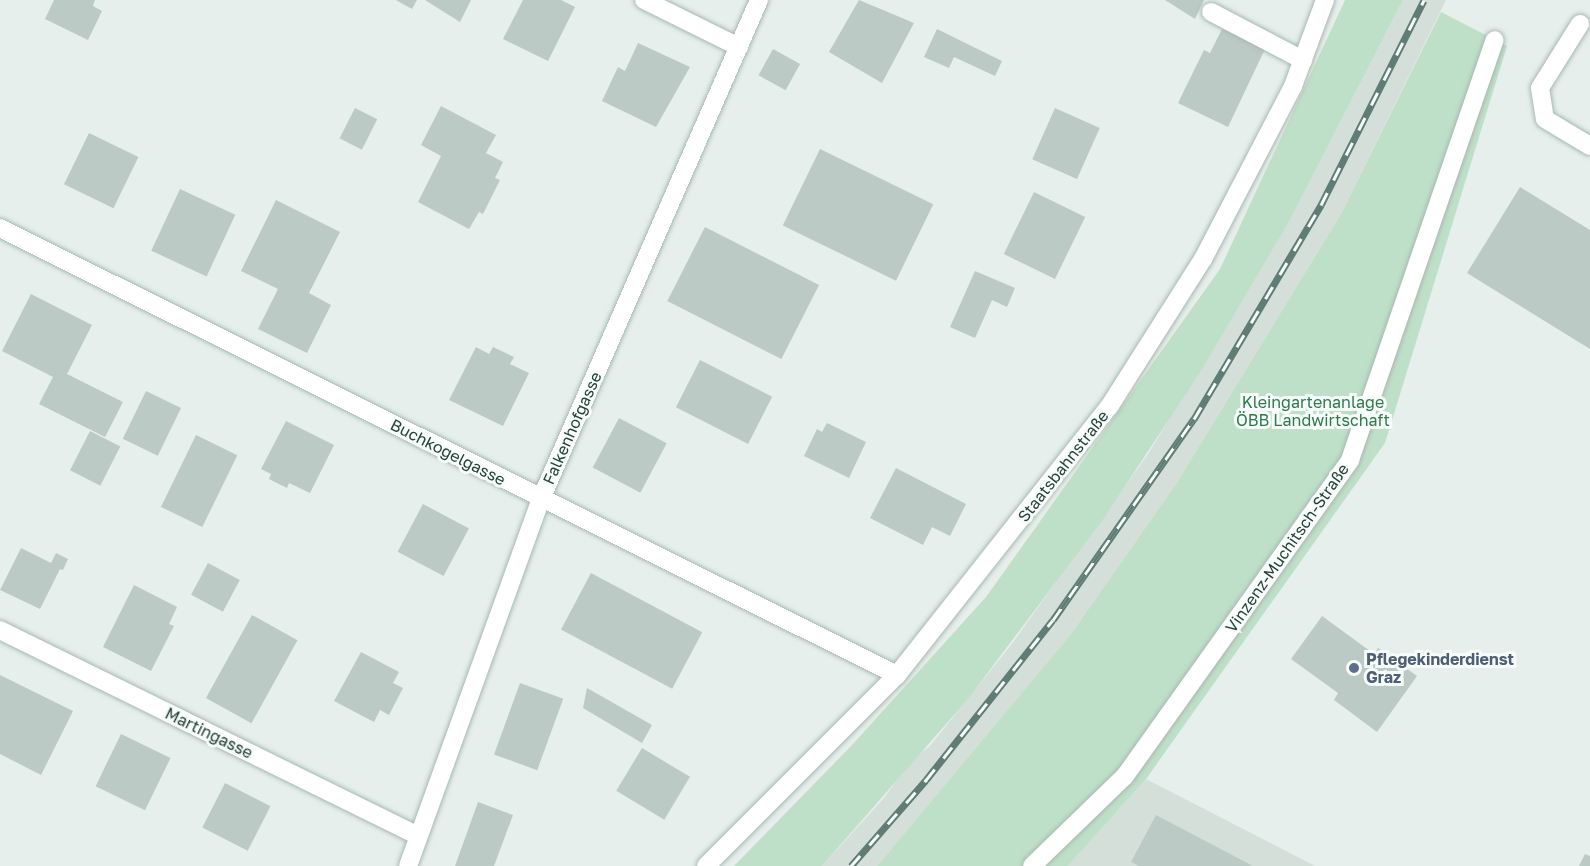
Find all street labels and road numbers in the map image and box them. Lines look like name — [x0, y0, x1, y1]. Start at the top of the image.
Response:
street label: Falkenhofgasse — [539, 369, 605, 487]
street label: Staatsbahnstraße — [1013, 406, 1113, 526]
street label: Buchkogelgasse — [387, 415, 509, 489]
street label: Vinzenz-Muchitsch-Straße — [1221, 460, 1353, 636]
street label: Martingasse — [162, 704, 256, 762]

